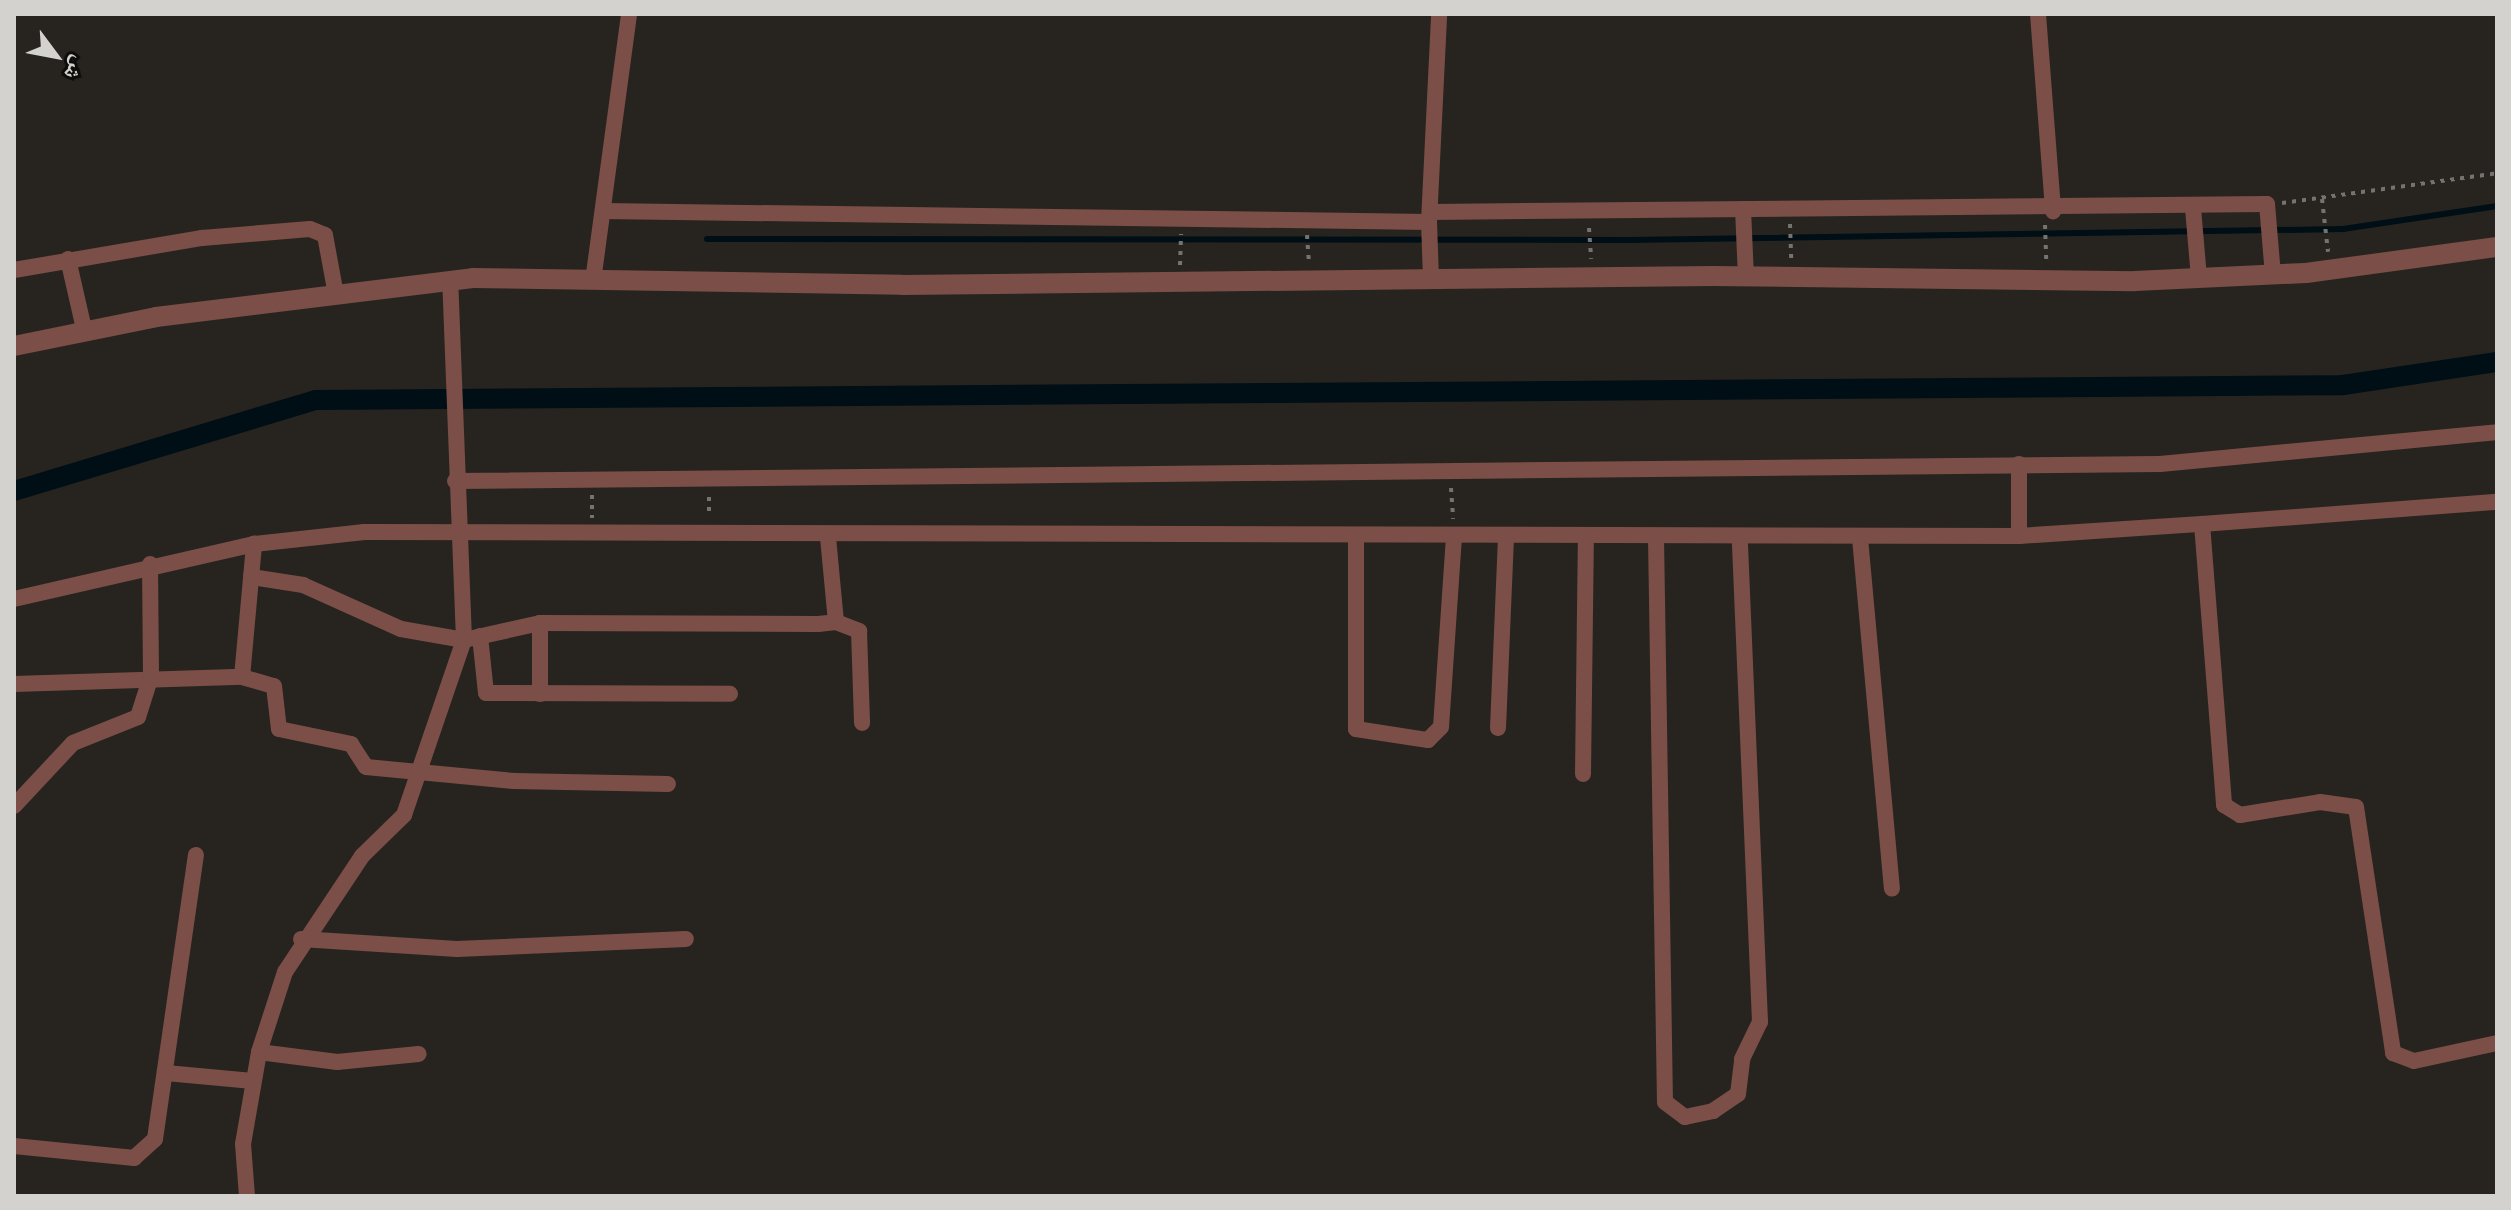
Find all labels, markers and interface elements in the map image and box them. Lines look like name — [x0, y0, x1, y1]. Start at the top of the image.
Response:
north arrow — [16, 16, 96, 96]
text: ش — [59, 52, 94, 86]

